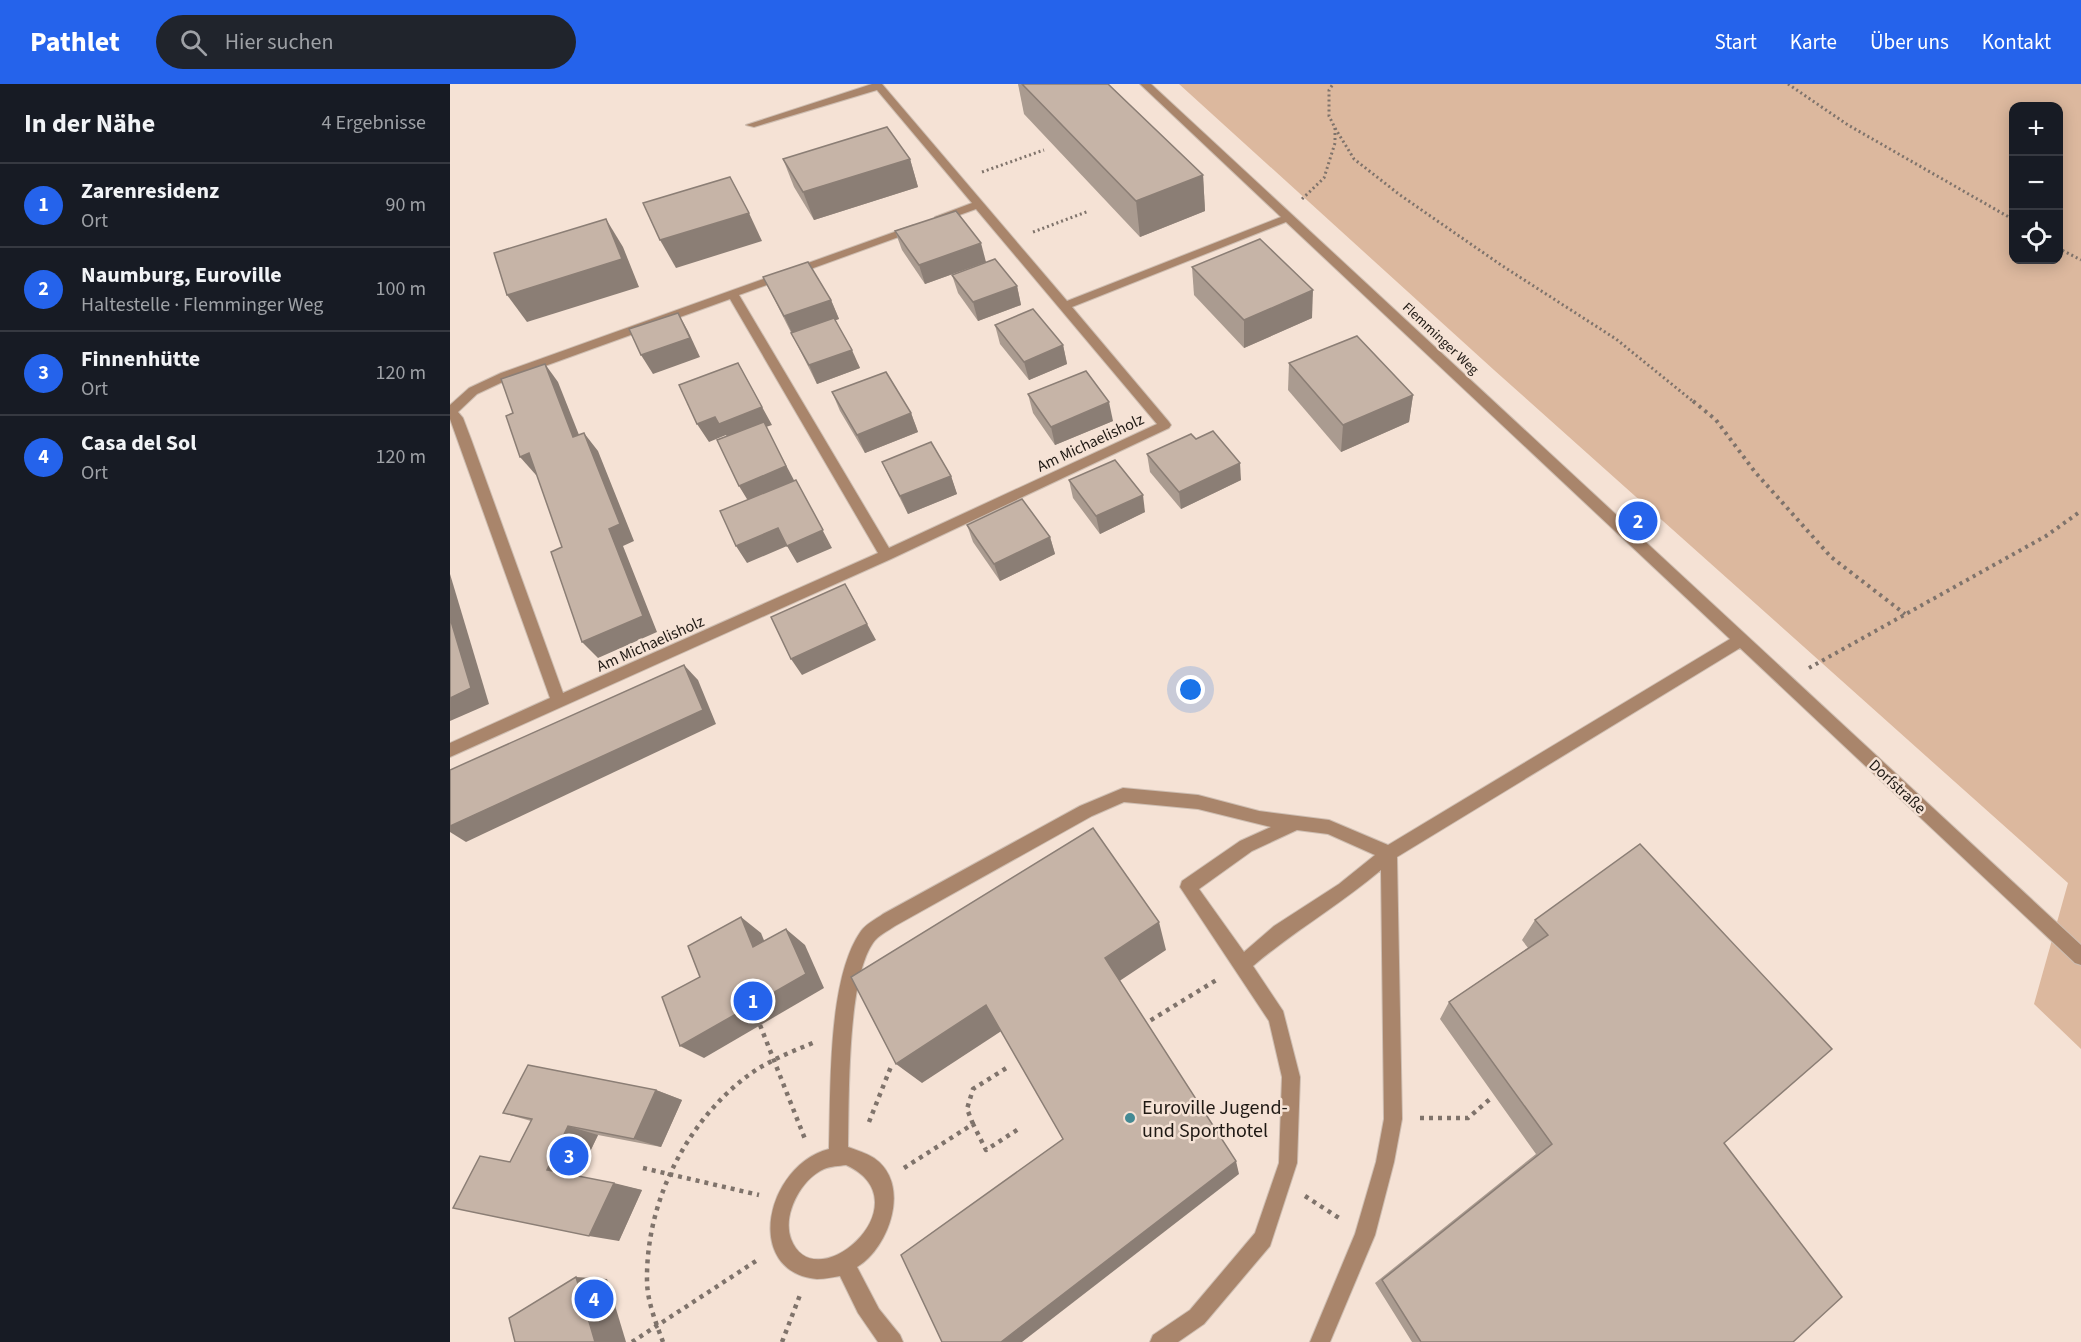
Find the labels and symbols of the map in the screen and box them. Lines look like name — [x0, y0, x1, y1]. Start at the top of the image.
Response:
street label: Flemminger Weg — [1398, 298, 1483, 379]
street label: Am Michaelisholz — [1033, 408, 1148, 477]
pin: 2 — [1618, 498, 1658, 544]
street label: Am Michaelisholz — [593, 610, 708, 677]
your location — [1176, 675, 1205, 704]
street label: Dorfstraße — [1864, 755, 1931, 819]
pin: 1 — [734, 978, 772, 1024]
place label: Euroville Jugend- und Sporthotel — [1142, 1094, 1288, 1145]
marker: Euroville Jugend- und Sporthotel — [1123, 1111, 1137, 1125]
pin: 3 — [550, 1134, 588, 1178]
pin: 4 — [574, 1276, 614, 1322]

